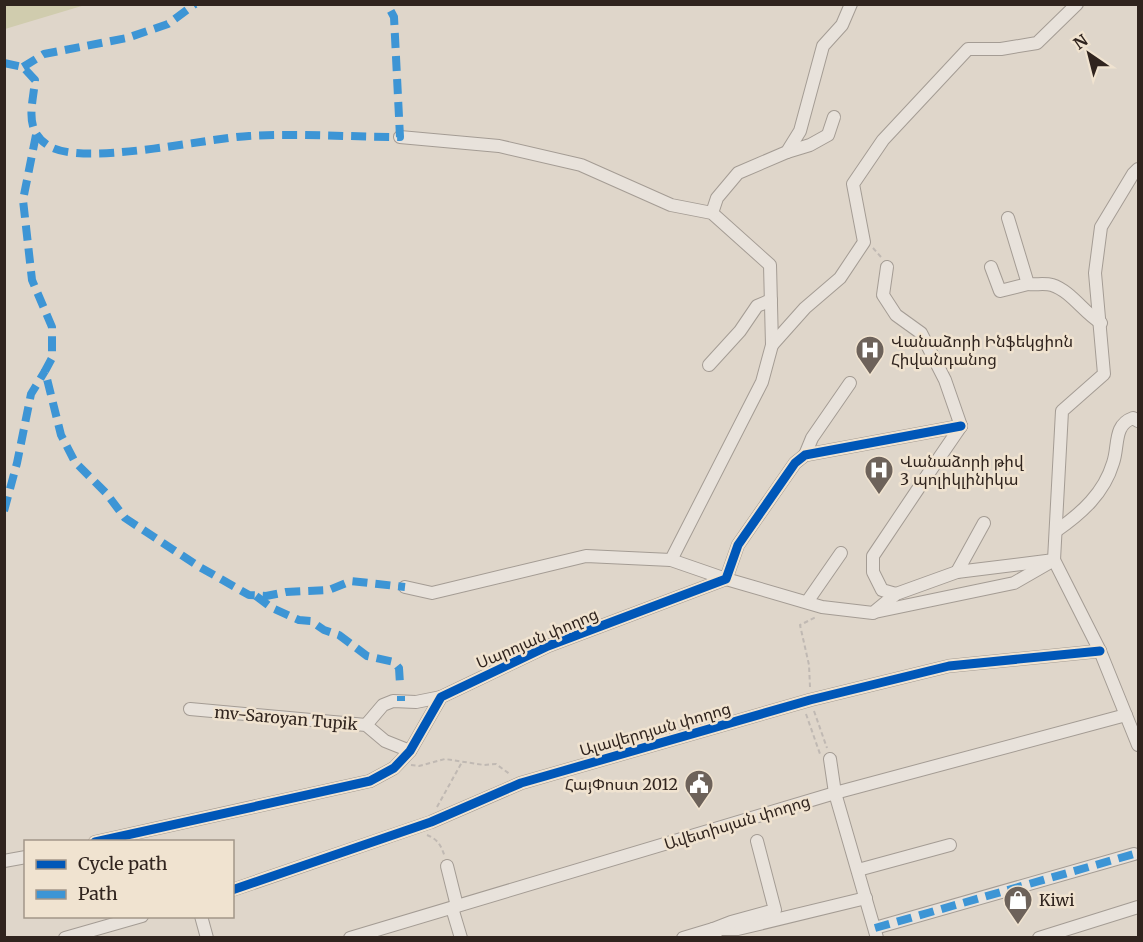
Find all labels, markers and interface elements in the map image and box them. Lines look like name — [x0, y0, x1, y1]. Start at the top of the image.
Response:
north arrow — [1059, 24, 1119, 84]
text: N — [1069, 30, 1092, 54]
place label: Վանաձորի Ինֆեկցիոն Հիվանդանոց — [891, 331, 1073, 369]
hospital icon: Վանաձորի Ինֆեկցիոն Հիվանդանոց — [854, 334, 886, 376]
place label: Վանաձորի թիվ 3 պոլիկլինիկա — [900, 451, 1024, 489]
hospital icon: Վանաձորի թիվ 3 պոլիկլինիկա — [863, 454, 895, 496]
street label: Սարոյան փողոց — [473, 603, 601, 673]
street label: Ալավերդյան փողոց — [577, 698, 733, 760]
street label: mv-Saroyan Tupik — [214, 702, 359, 734]
public building icon: ՀայՓոստ 2012 — [683, 768, 715, 810]
place label: ՀայՓոստ 2012 — [565, 774, 678, 794]
street label: Ավետիսյան փողոց — [662, 790, 812, 854]
legend — [24, 840, 234, 918]
text: Cycle path — [78, 852, 168, 875]
text: Path — [78, 882, 118, 905]
shop icon: Kiwi — [1002, 884, 1034, 926]
place label: Kiwi — [1039, 890, 1074, 910]

